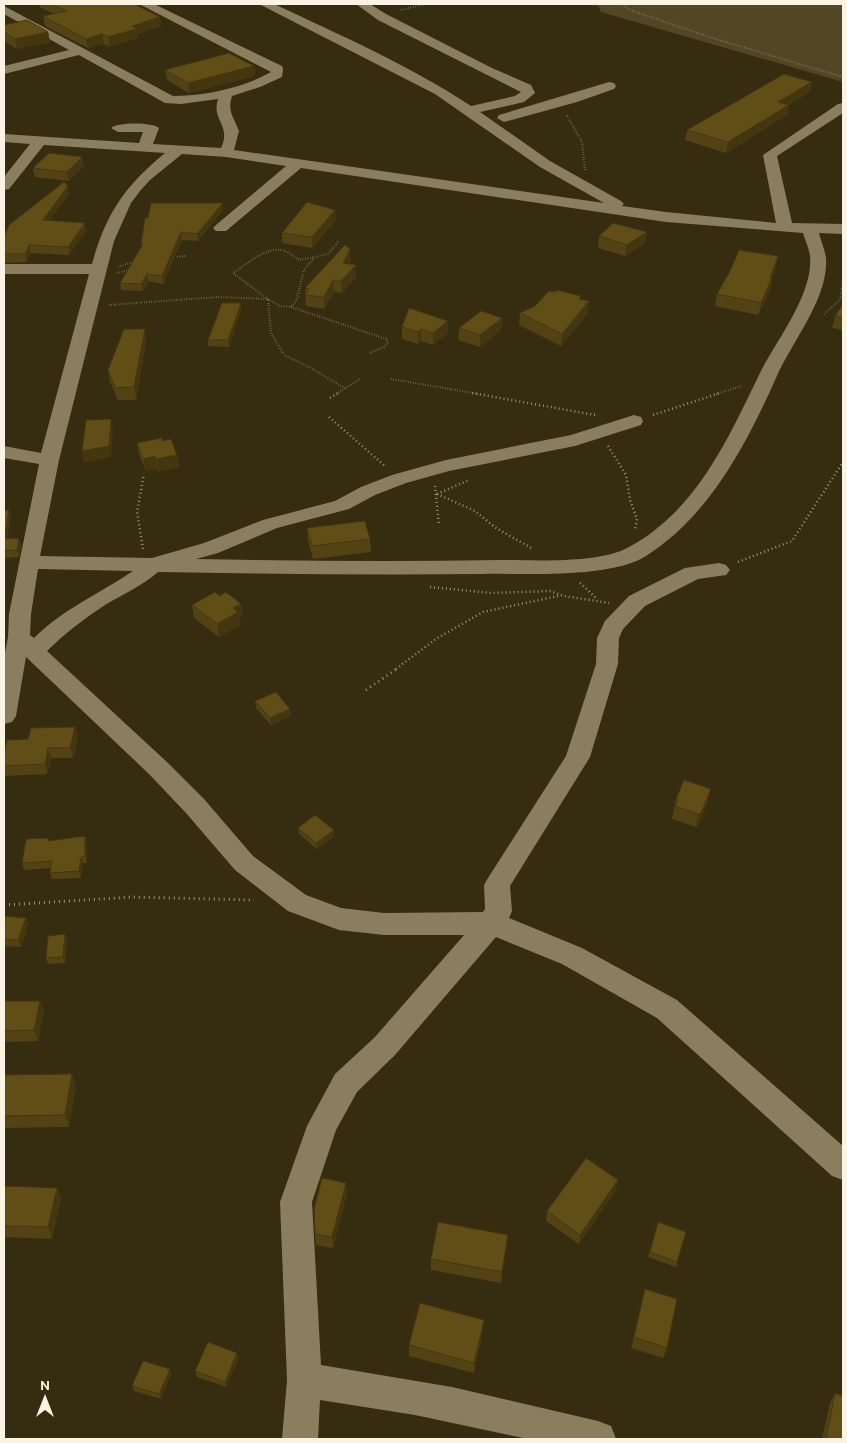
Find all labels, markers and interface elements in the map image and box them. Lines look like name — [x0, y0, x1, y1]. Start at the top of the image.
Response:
north arrow — [20, 1373, 70, 1423]
text: N — [40, 1378, 50, 1395]

